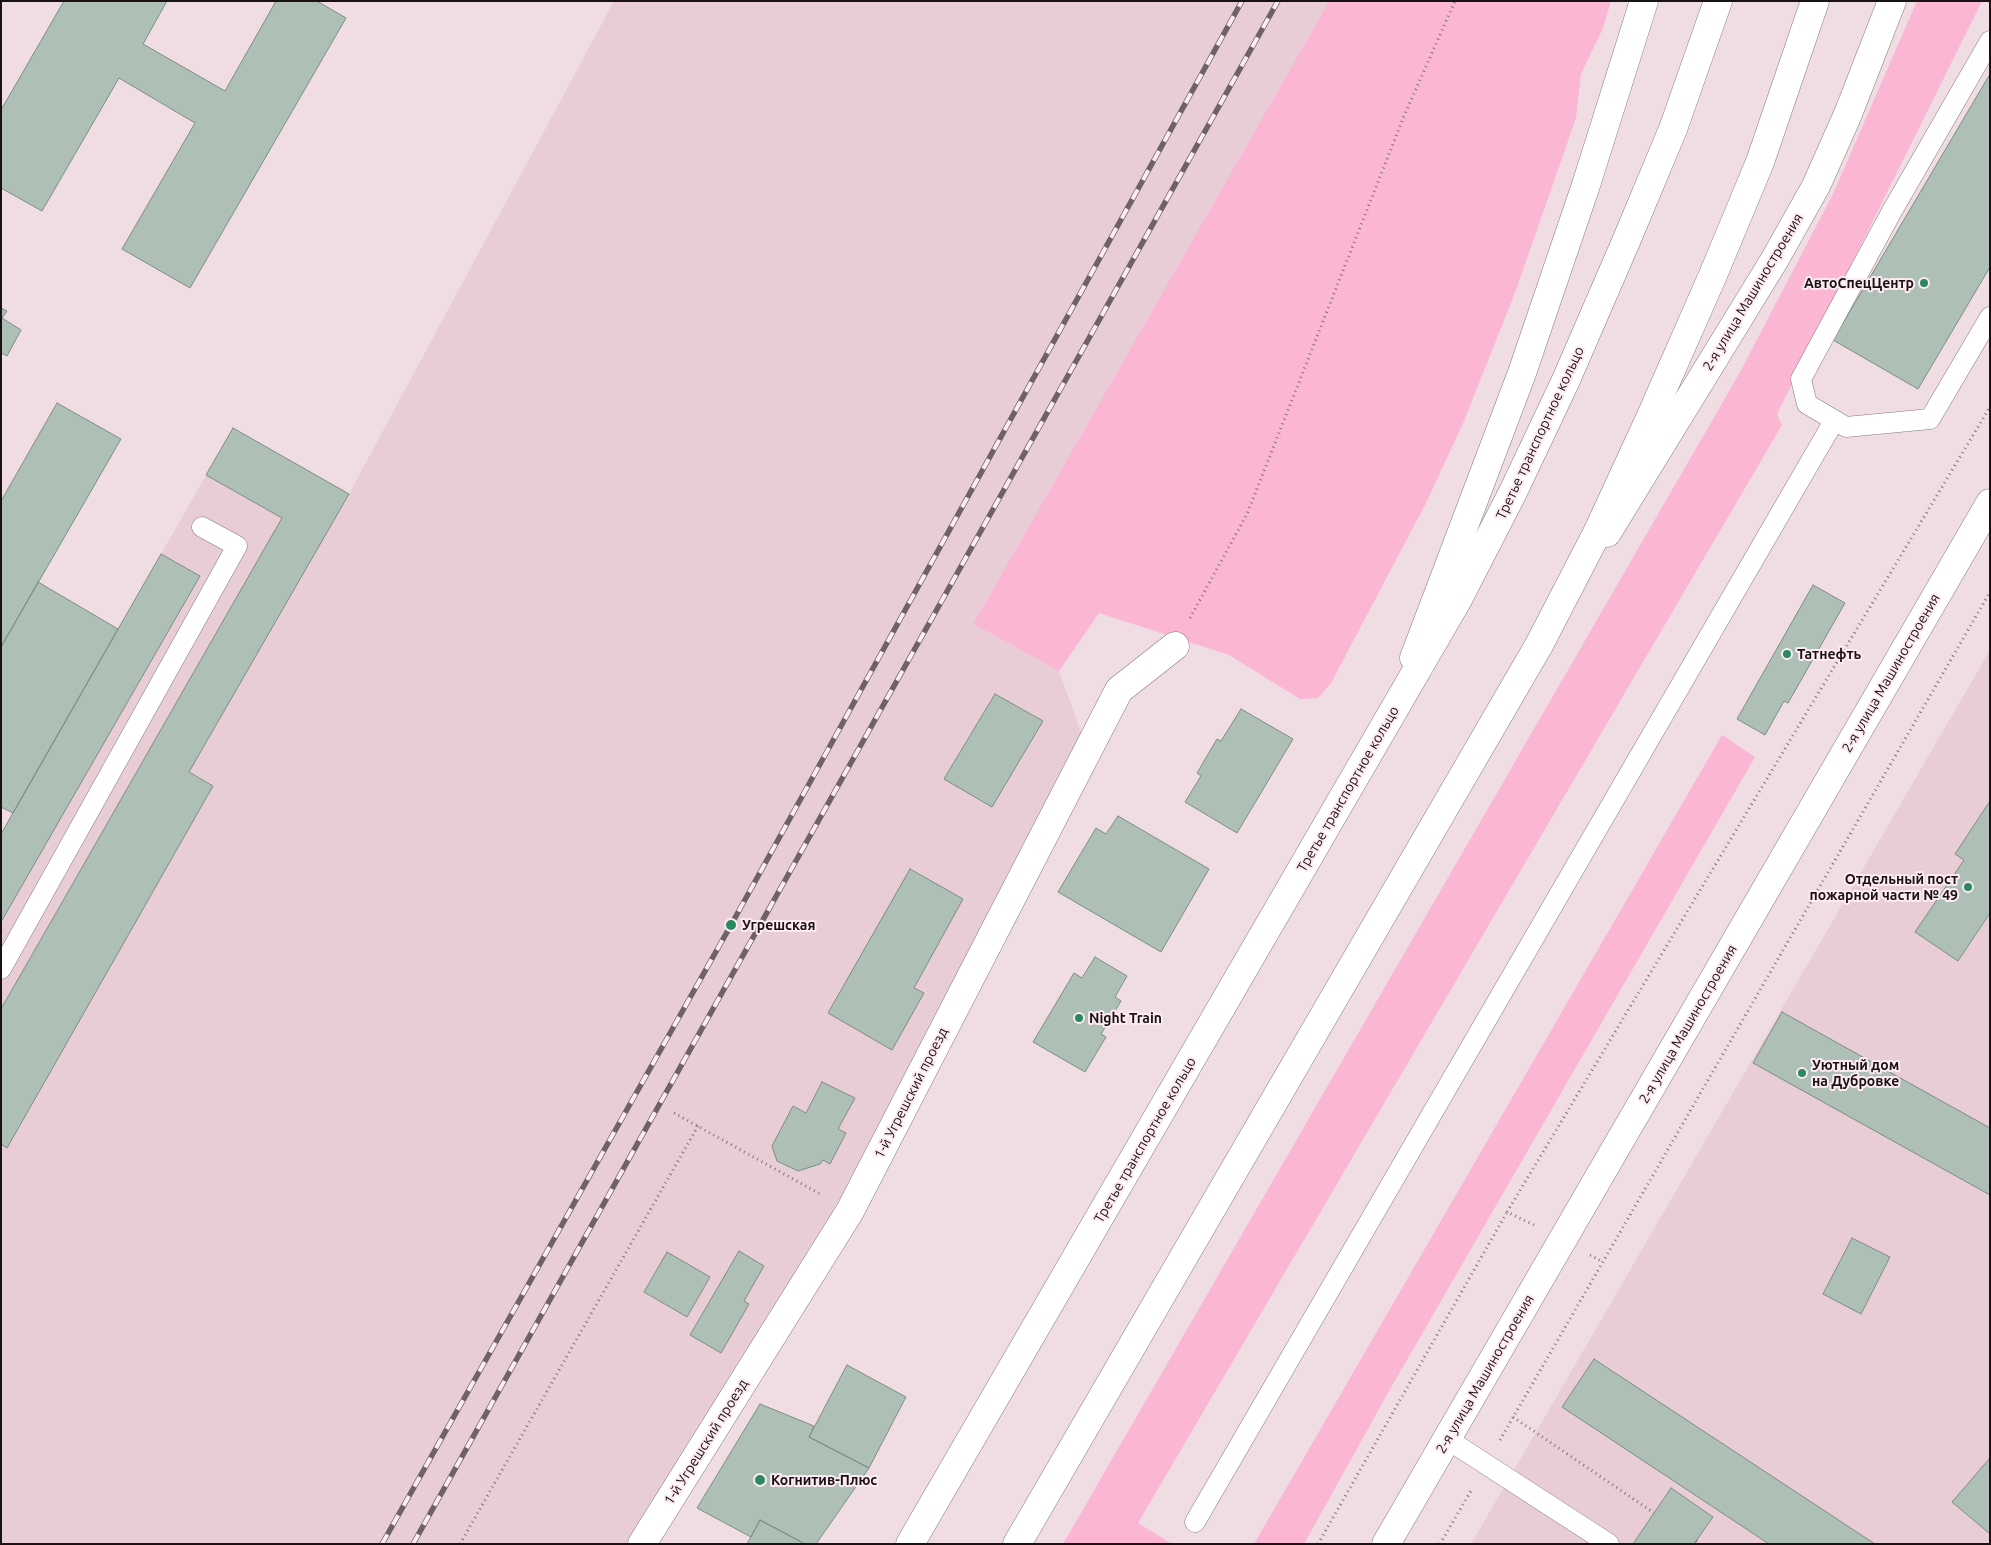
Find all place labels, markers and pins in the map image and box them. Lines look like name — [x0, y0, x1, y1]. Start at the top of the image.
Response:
place label: АвтоСпецЦентр — [1804, 275, 1914, 291]
marker: АвтоСпецЦентр — [1918, 277, 1930, 289]
place label: Татнефть — [1797, 646, 1861, 662]
marker: Татнефть — [1781, 648, 1793, 660]
place label: Отдельный пост пожарной части № 49 — [1810, 871, 1958, 904]
marker: Отдельный пост пожарной части № 49 — [1962, 881, 1974, 893]
place label: Угрешская — [742, 917, 815, 933]
marker: Угрешская — [724, 918, 738, 932]
place label: Night Train — [1089, 1010, 1162, 1026]
marker: Night Train — [1073, 1012, 1085, 1024]
place label: Уютный дом на Дубровке — [1812, 1057, 1899, 1090]
marker: Уютный дом на Дубровке — [1796, 1067, 1808, 1079]
place label: Когнитив-Плюс — [771, 1472, 877, 1488]
marker: Когнитив-Плюс — [753, 1473, 767, 1487]

